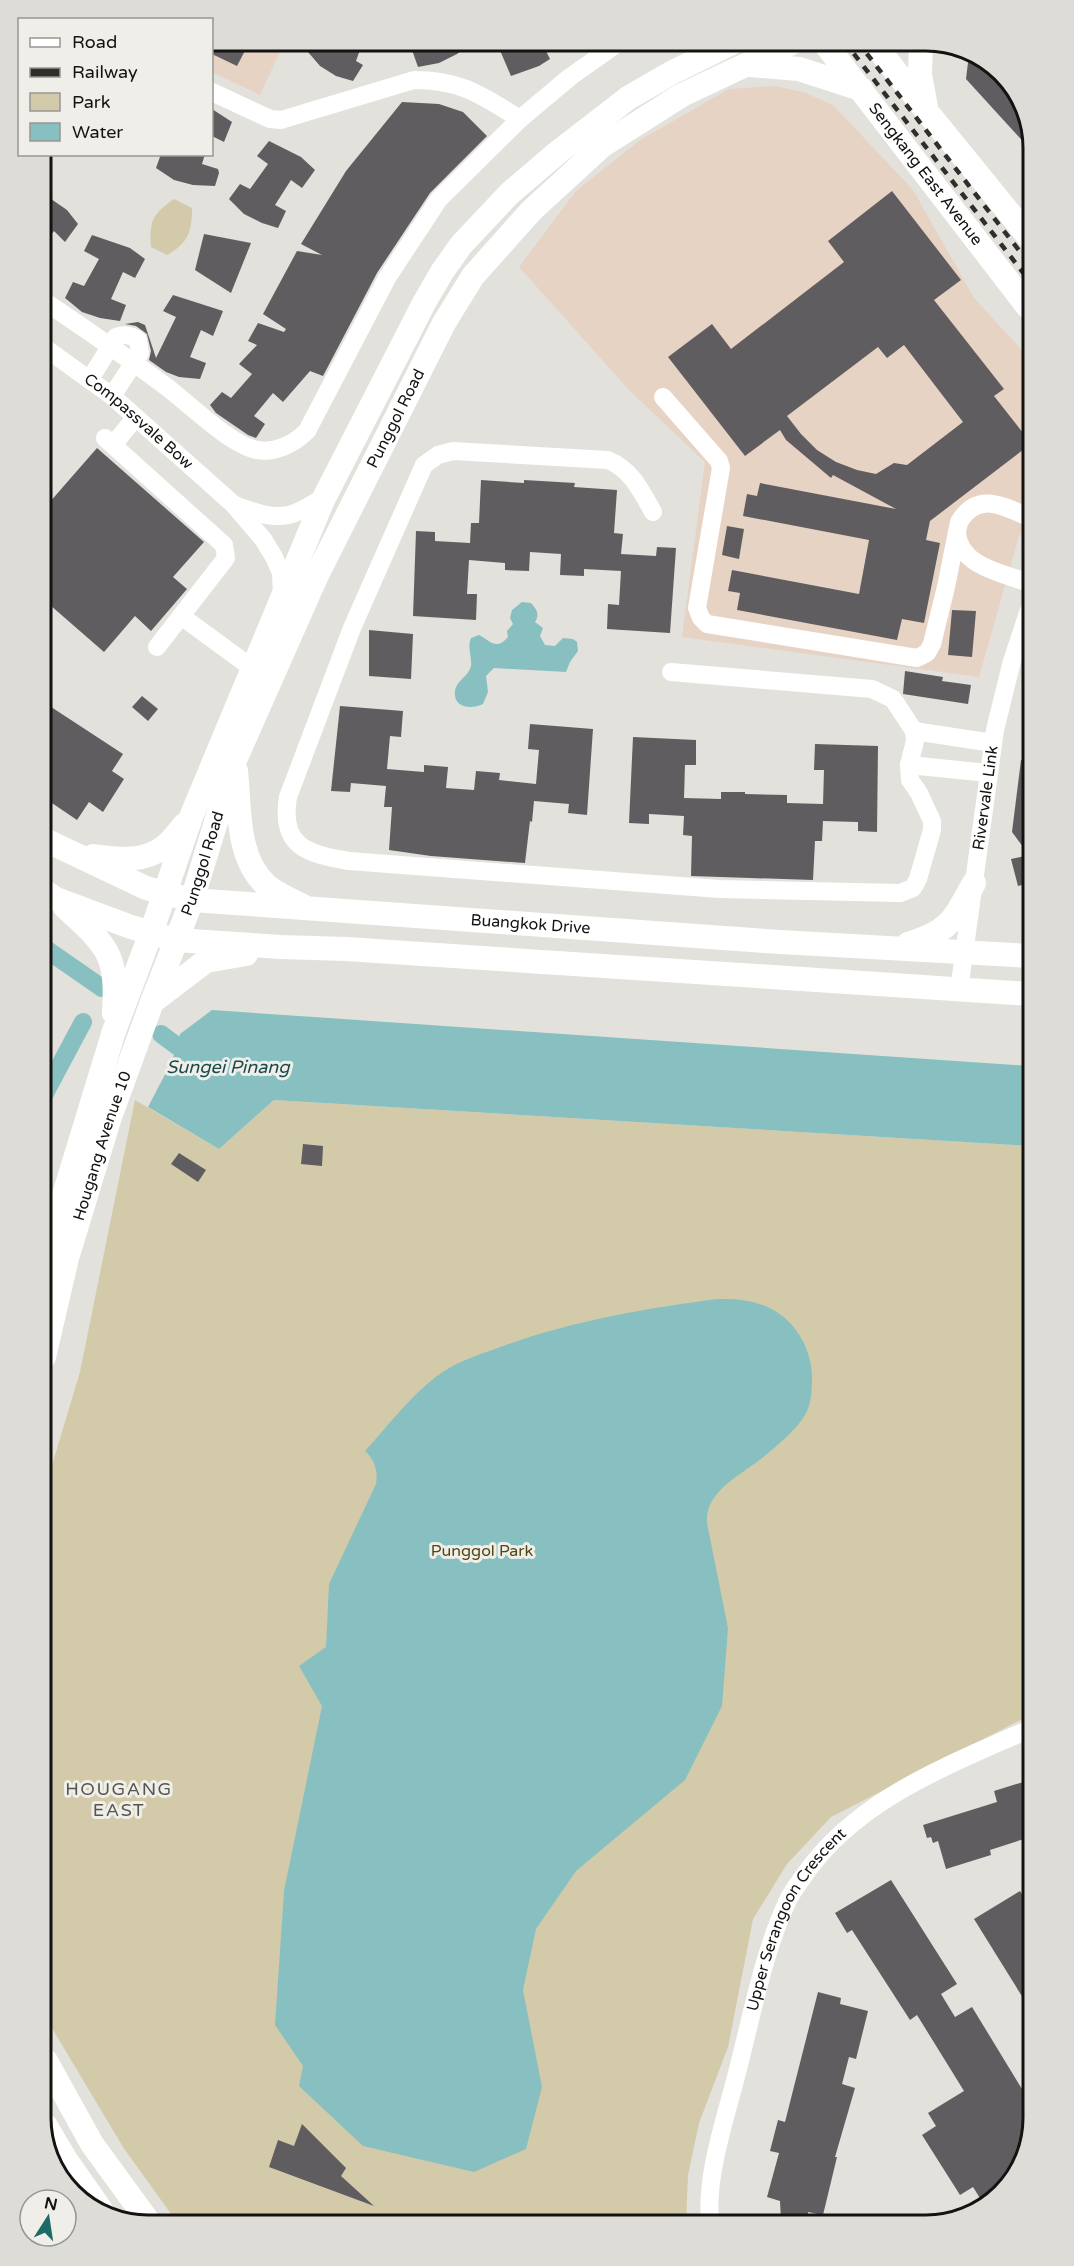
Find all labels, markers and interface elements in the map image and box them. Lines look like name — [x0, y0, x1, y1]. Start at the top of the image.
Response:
legend — [18, 18, 213, 156]
text: Road — [72, 31, 117, 53]
text: Railway — [72, 61, 138, 83]
text: Park — [72, 91, 111, 113]
street label: Sengkang East Avenue — [864, 99, 987, 249]
text: Water — [72, 121, 123, 143]
street label: Punggol Road — [362, 366, 429, 472]
street label: Compassvale Bow — [80, 369, 198, 474]
street label: Rivervale Link — [968, 744, 1003, 851]
street label: Punggol Road — [177, 809, 229, 919]
street label: Buangkok Drive — [470, 910, 591, 938]
water label: Sungei Pinang — [166, 1056, 291, 1078]
street label: Hougang Avenue 10 — [69, 1069, 136, 1223]
park label: Punggol Park — [431, 1541, 533, 1561]
district label: HOUGANG EAST — [65, 1778, 173, 1821]
street label: Upper Serangoon Crescent — [742, 1824, 850, 2013]
north arrow — [18, 2188, 78, 2248]
text: N — [43, 2193, 59, 2215]

